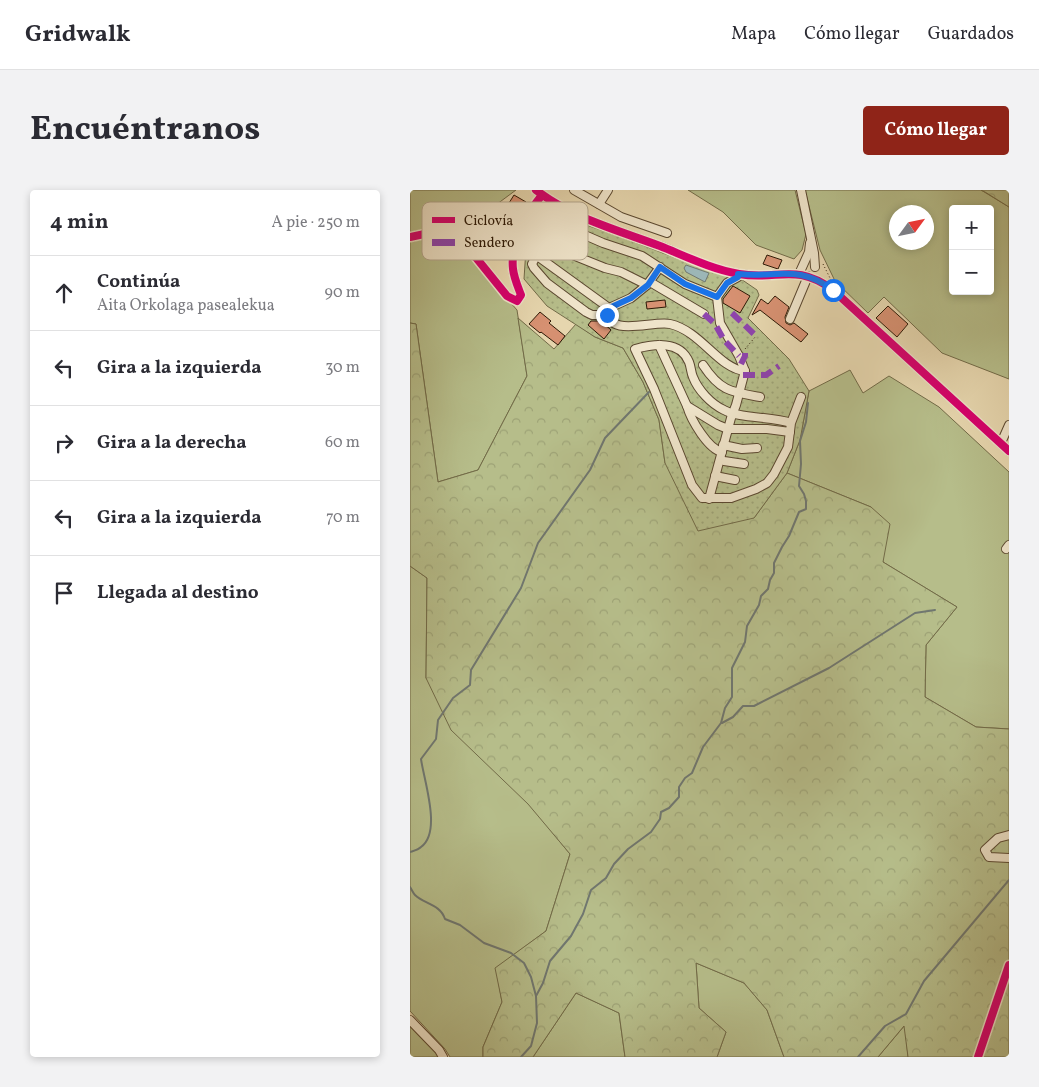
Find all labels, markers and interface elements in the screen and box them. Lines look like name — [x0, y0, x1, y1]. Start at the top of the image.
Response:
text: Gridwalk — [25, 18, 131, 52]
text: Mapa — [731, 22, 776, 47]
text: Cómo llegar — [804, 22, 900, 47]
text: Guardados — [928, 22, 1014, 47]
text: Encuéntranos — [30, 106, 260, 154]
button: Cómo llegar — [863, 106, 1009, 155]
legend — [422, 202, 588, 260]
north arrow — [889, 205, 934, 250]
map controls — [949, 205, 994, 295]
button: + — [949, 205, 994, 250]
text: 4 min — [50, 208, 109, 237]
text: A pie · 250 m — [271, 212, 360, 234]
text: Ciclovía — [464, 212, 513, 231]
text: Sendero — [464, 234, 515, 253]
button: − — [949, 250, 994, 295]
text: Continúa — [97, 269, 180, 295]
icon: ahead — [50, 279, 78, 307]
route start — [822, 279, 845, 302]
text: 90 m — [324, 282, 360, 304]
text: Aita Orkolaga pasealekua — [97, 295, 275, 317]
route end — [596, 304, 619, 327]
icon: left — [50, 354, 78, 382]
text: Gira a la izquierda — [97, 355, 262, 381]
text: 30 m — [325, 357, 360, 379]
icon: right — [50, 429, 78, 457]
text: Gira a la derecha — [97, 430, 247, 456]
text: 60 m — [325, 432, 360, 454]
icon: left — [50, 504, 78, 532]
text: Gira a la izquierda — [97, 505, 262, 531]
text: 70 m — [326, 507, 360, 529]
icon: arrive — [50, 579, 78, 607]
text: Llegada al destino — [97, 580, 259, 606]

